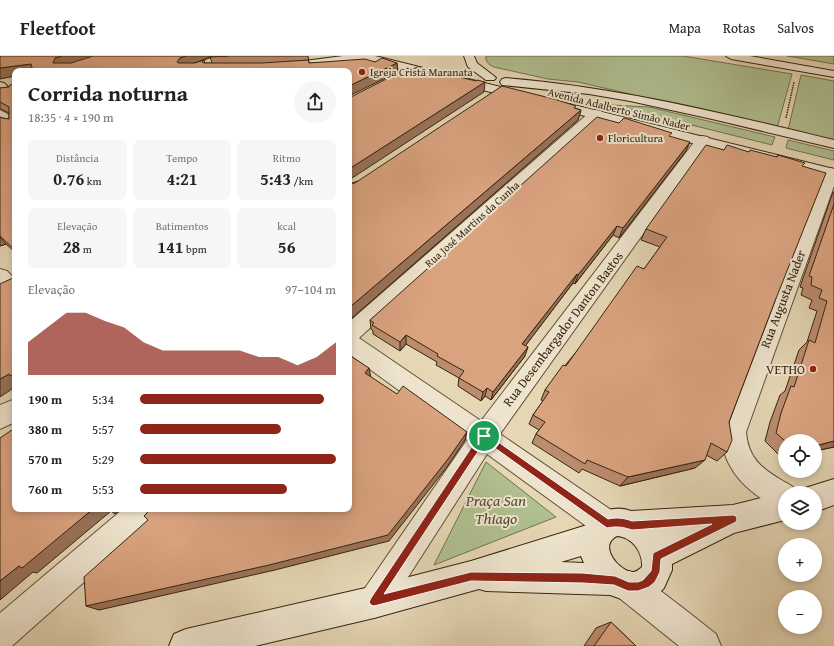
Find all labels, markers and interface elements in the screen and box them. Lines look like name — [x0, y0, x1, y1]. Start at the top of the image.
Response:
text: Fleetfoot — [20, 14, 96, 42]
text: Mapa — [669, 18, 701, 38]
text: Rotas — [723, 18, 755, 38]
text: Salvos — [777, 18, 814, 38]
place label: Igreja Cristã Maranata — [370, 64, 474, 80]
marker: Igreja Cristã Maranata — [357, 67, 367, 77]
text: Corrida noturna — [28, 77, 188, 109]
button: share — [294, 81, 336, 123]
street label: Avenida Adalberto Simão Nader — [546, 84, 692, 135]
text: 18:35 · 4 × 190 m — [28, 108, 114, 127]
place label: Floricultura — [608, 130, 664, 146]
marker: Floricultura — [595, 133, 605, 143]
text: Distância — [56, 150, 99, 166]
text: Tempo — [166, 150, 198, 166]
text: Ritmo — [273, 150, 301, 166]
text: 0.76 — [53, 166, 84, 191]
text: 4:21 — [166, 166, 198, 191]
text: 5:43 — [260, 166, 291, 191]
text: km — [84, 173, 101, 189]
text: /km — [291, 173, 313, 189]
street label: Rua José Martins da Cunha — [421, 177, 523, 271]
text: Elevação — [57, 218, 97, 234]
text: Batimentos — [156, 218, 208, 234]
text: kcal — [277, 218, 296, 234]
text: 28 — [63, 234, 80, 259]
text: 141 — [157, 234, 184, 259]
text: 56 — [278, 234, 295, 259]
text: m — [80, 241, 92, 257]
text: bpm — [184, 241, 207, 257]
street label: Rua Desembargador Danton Bastos — [498, 247, 628, 411]
street label: Rua Augusta Nader — [756, 247, 811, 351]
text: Elevação — [28, 280, 75, 299]
text: 97–104 m — [285, 280, 336, 299]
place label: VETHO — [766, 360, 805, 379]
marker: VETHO — [808, 364, 818, 374]
text: 190 m — [28, 390, 62, 409]
text: 5:34 — [92, 390, 114, 409]
pin — [467, 419, 501, 453]
text: 380 m — [28, 420, 62, 439]
text: 5:57 — [92, 420, 114, 439]
icon: arrive — [473, 425, 495, 447]
map controls — [778, 434, 822, 634]
button: locate — [778, 434, 822, 478]
text: 570 m — [28, 450, 62, 469]
text: 5:29 — [92, 450, 114, 469]
text: 760 m — [28, 480, 62, 499]
text: 5:53 — [92, 480, 114, 499]
button: layers — [778, 486, 822, 530]
park label: Praça San Thiago — [465, 488, 526, 530]
button: + — [778, 538, 822, 582]
button: − — [778, 590, 822, 634]

